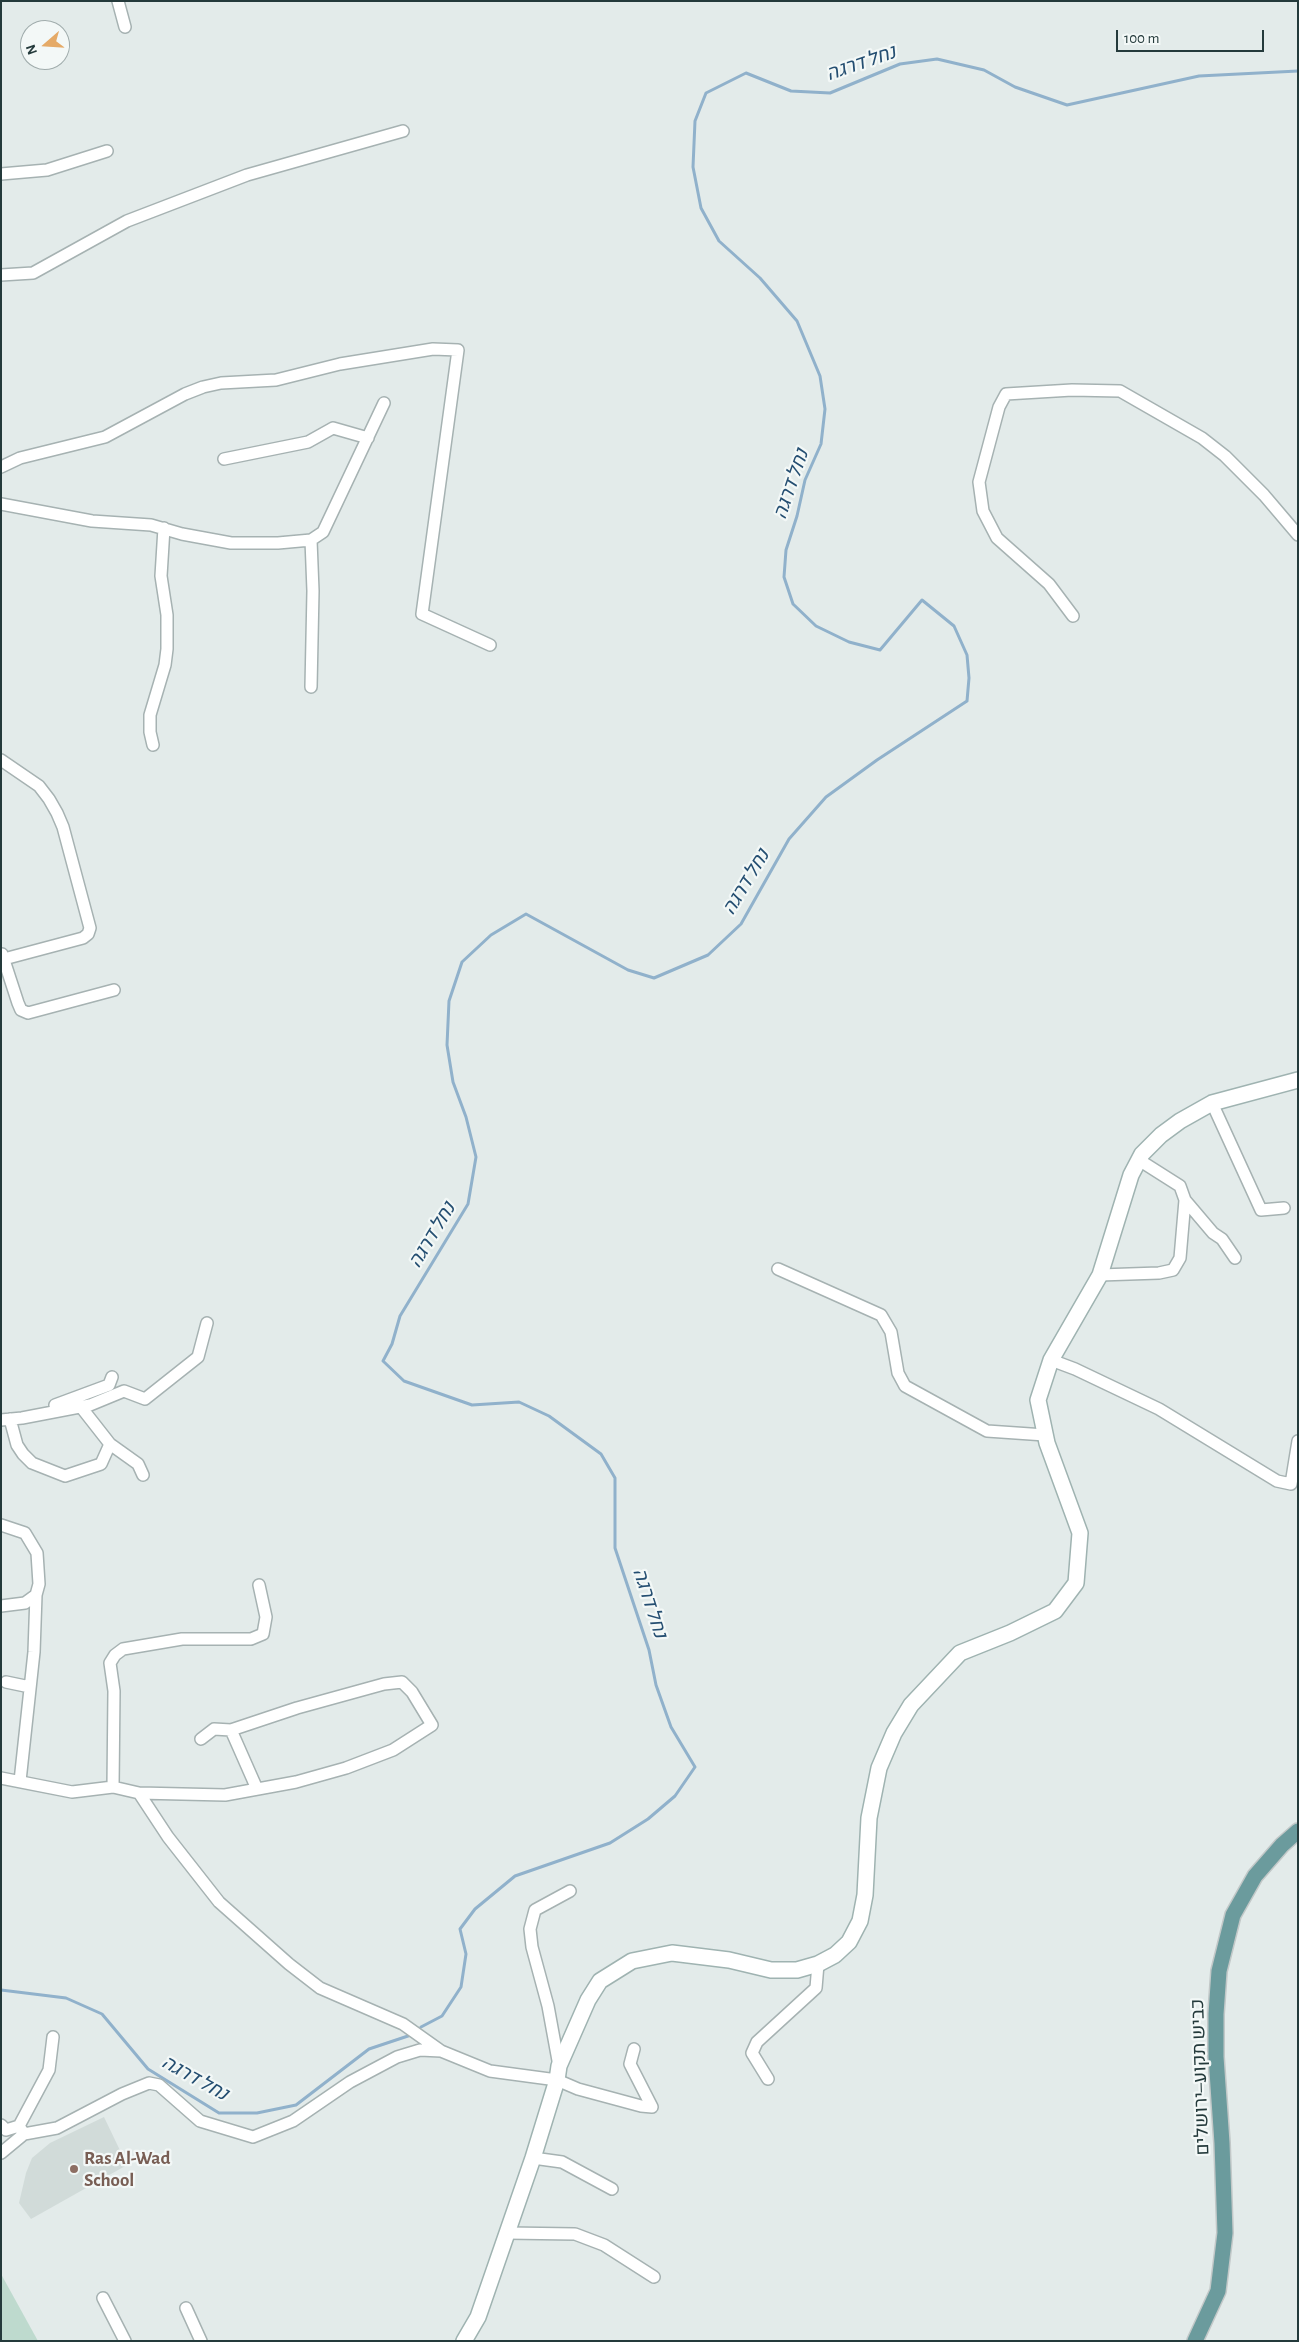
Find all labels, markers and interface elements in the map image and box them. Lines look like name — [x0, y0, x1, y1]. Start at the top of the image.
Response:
north arrow — [20, 20, 70, 70]
scale bar — [1119, 20, 1266, 52]
text: 100 m — [1124, 31, 1159, 46]
water label: נחל דרגה — [823, 40, 899, 86]
text: N — [24, 43, 40, 56]
water label: נחל דרגה — [768, 446, 814, 522]
water label: נחל דרגה — [717, 845, 775, 919]
water label: נחל דרגה — [403, 1198, 461, 1272]
water label: נחל דרגה — [627, 1565, 673, 1641]
street label: כביש תקוע–ירושלים — [1186, 1998, 1214, 2156]
water label: נחל דרגה — [158, 2050, 232, 2106]
place label: Ras Al-Wad School — [84, 2147, 171, 2191]
marker: Ras Al-Wad School — [68, 2163, 80, 2175]

